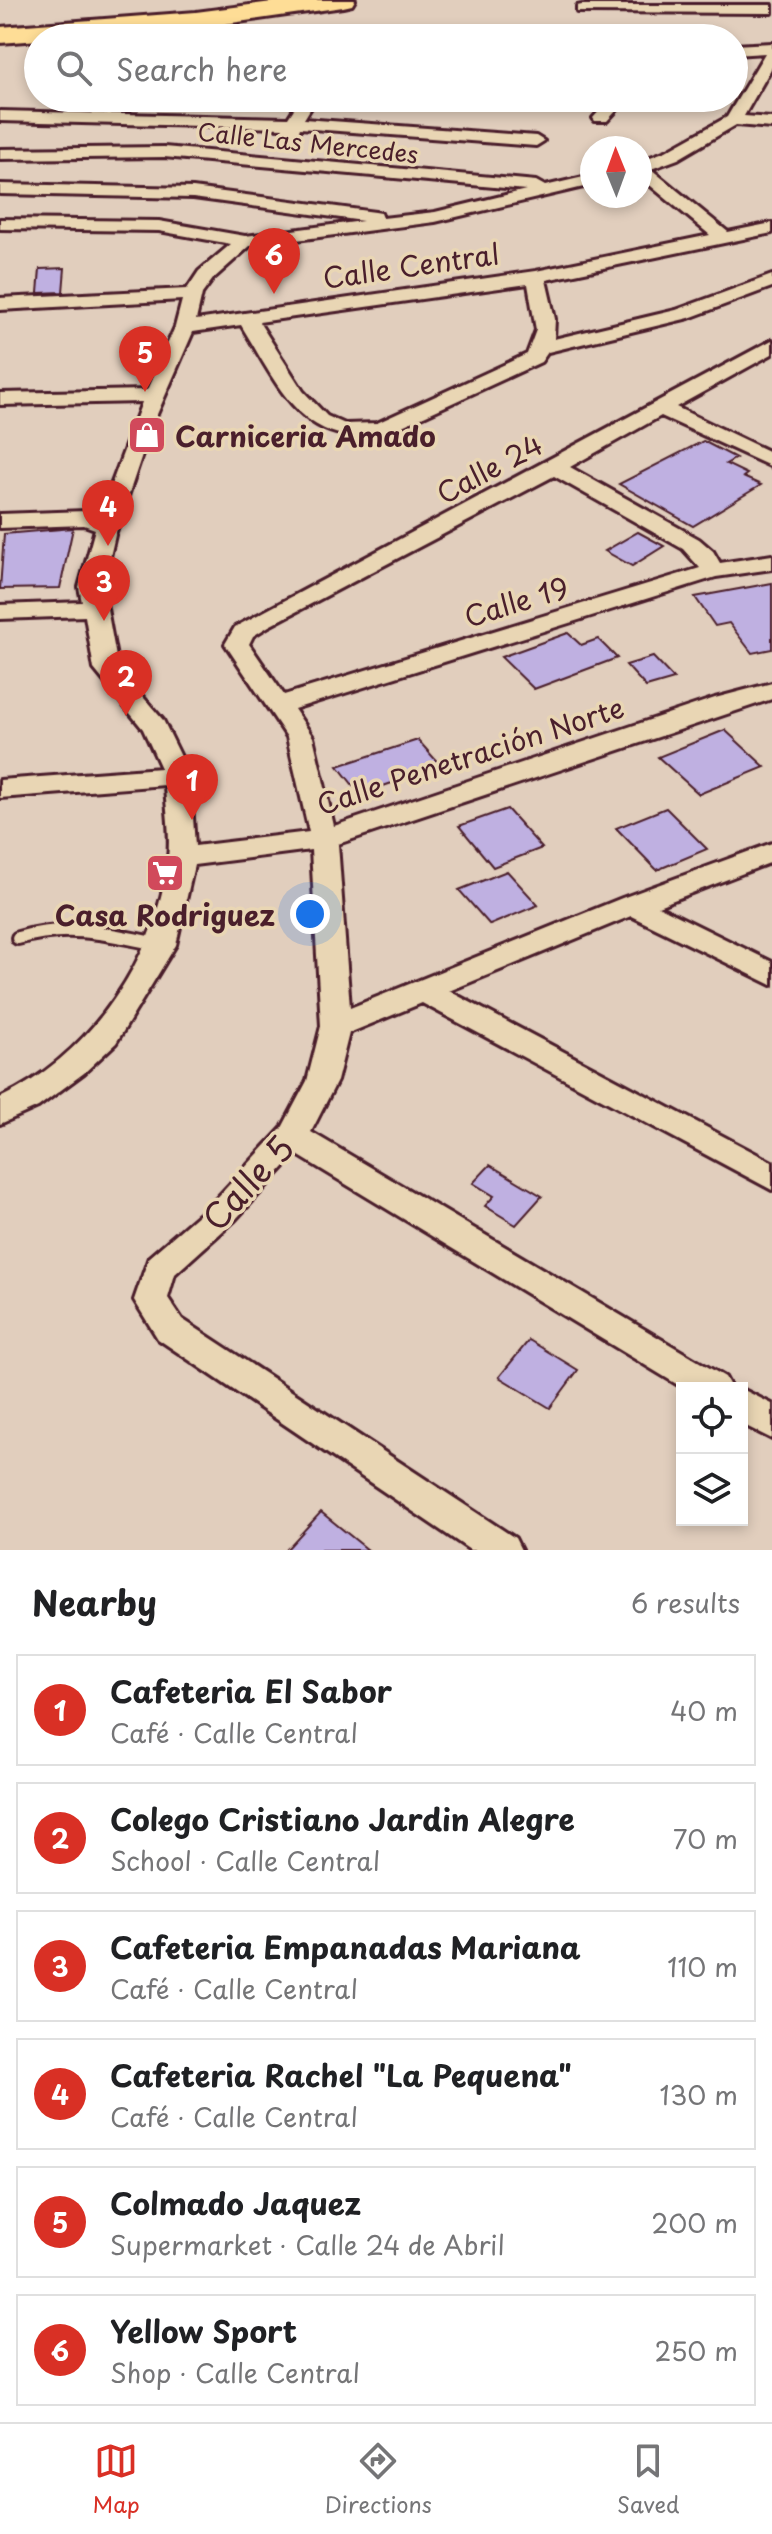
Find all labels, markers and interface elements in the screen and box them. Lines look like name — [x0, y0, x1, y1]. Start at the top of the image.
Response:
search box — [24, 24, 748, 112]
icon: search — [52, 46, 96, 90]
text: Search here — [116, 46, 288, 91]
street label: Calle Las Mercedes — [196, 113, 420, 171]
north arrow — [580, 136, 652, 208]
pin: 6 — [248, 228, 300, 294]
street label: Calle Central — [320, 231, 502, 299]
pin: 5 — [119, 326, 171, 392]
shop icon: Carniceria Amado — [126, 414, 168, 456]
place label: Carniceria Amado — [175, 414, 436, 457]
street label: Calle 24 — [428, 422, 550, 514]
pin: 4 — [82, 480, 134, 546]
pin: 3 — [78, 555, 130, 621]
street label: Calle 19 — [459, 565, 573, 637]
pin: 2 — [100, 650, 152, 716]
street label: Calle Penetración Norte — [311, 685, 629, 825]
pin: 1 — [166, 754, 218, 820]
supermarket icon: Casa Rodriguez — [144, 852, 186, 894]
place label: Casa Rodriguez — [55, 893, 275, 936]
your location — [290, 894, 330, 934]
street label: Calle 5 — [189, 1122, 305, 1242]
map controls — [676, 1382, 748, 1526]
button: locate — [676, 1382, 748, 1454]
button: layers — [676, 1454, 748, 1526]
text: Nearby — [32, 1576, 157, 1628]
text: 6 results — [631, 1583, 740, 1622]
text: Cafeteria El Sabor — [110, 1668, 392, 1713]
text: 1 — [54, 1691, 66, 1730]
text: 40 m — [670, 1691, 738, 1730]
text: Café · Calle Central — [110, 1713, 358, 1752]
text: Colego Cristiano Jardin Alegre — [110, 1796, 575, 1841]
text: 2 — [51, 1819, 69, 1858]
text: 70 m — [673, 1819, 738, 1858]
text: School · Calle Central — [110, 1841, 380, 1880]
text: Cafeteria Empanadas Mariana — [110, 1924, 581, 1969]
text: 3 — [51, 1947, 69, 1986]
text: 110 m — [667, 1947, 738, 1986]
text: Café · Calle Central — [110, 1969, 358, 2008]
text: Cafeteria Rachel "La Pequena" — [110, 2052, 572, 2097]
text: 4 — [51, 2075, 69, 2114]
text: 130 m — [659, 2075, 738, 2114]
text: Café · Calle Central — [110, 2097, 358, 2136]
text: Colmado Jaquez — [110, 2180, 361, 2225]
text: 5 — [52, 2203, 68, 2242]
text: 200 m — [651, 2203, 738, 2242]
text: Supermarket · Calle 24 de Abril — [110, 2225, 505, 2264]
text: Yellow Sport — [110, 2308, 297, 2353]
text: 6 — [51, 2331, 69, 2370]
text: 250 m — [654, 2331, 738, 2370]
text: Shop · Calle Central — [110, 2353, 360, 2392]
tab: Map — [93, 2439, 140, 2520]
tab: Directions — [325, 2439, 432, 2520]
tab: Saved — [617, 2439, 679, 2520]

